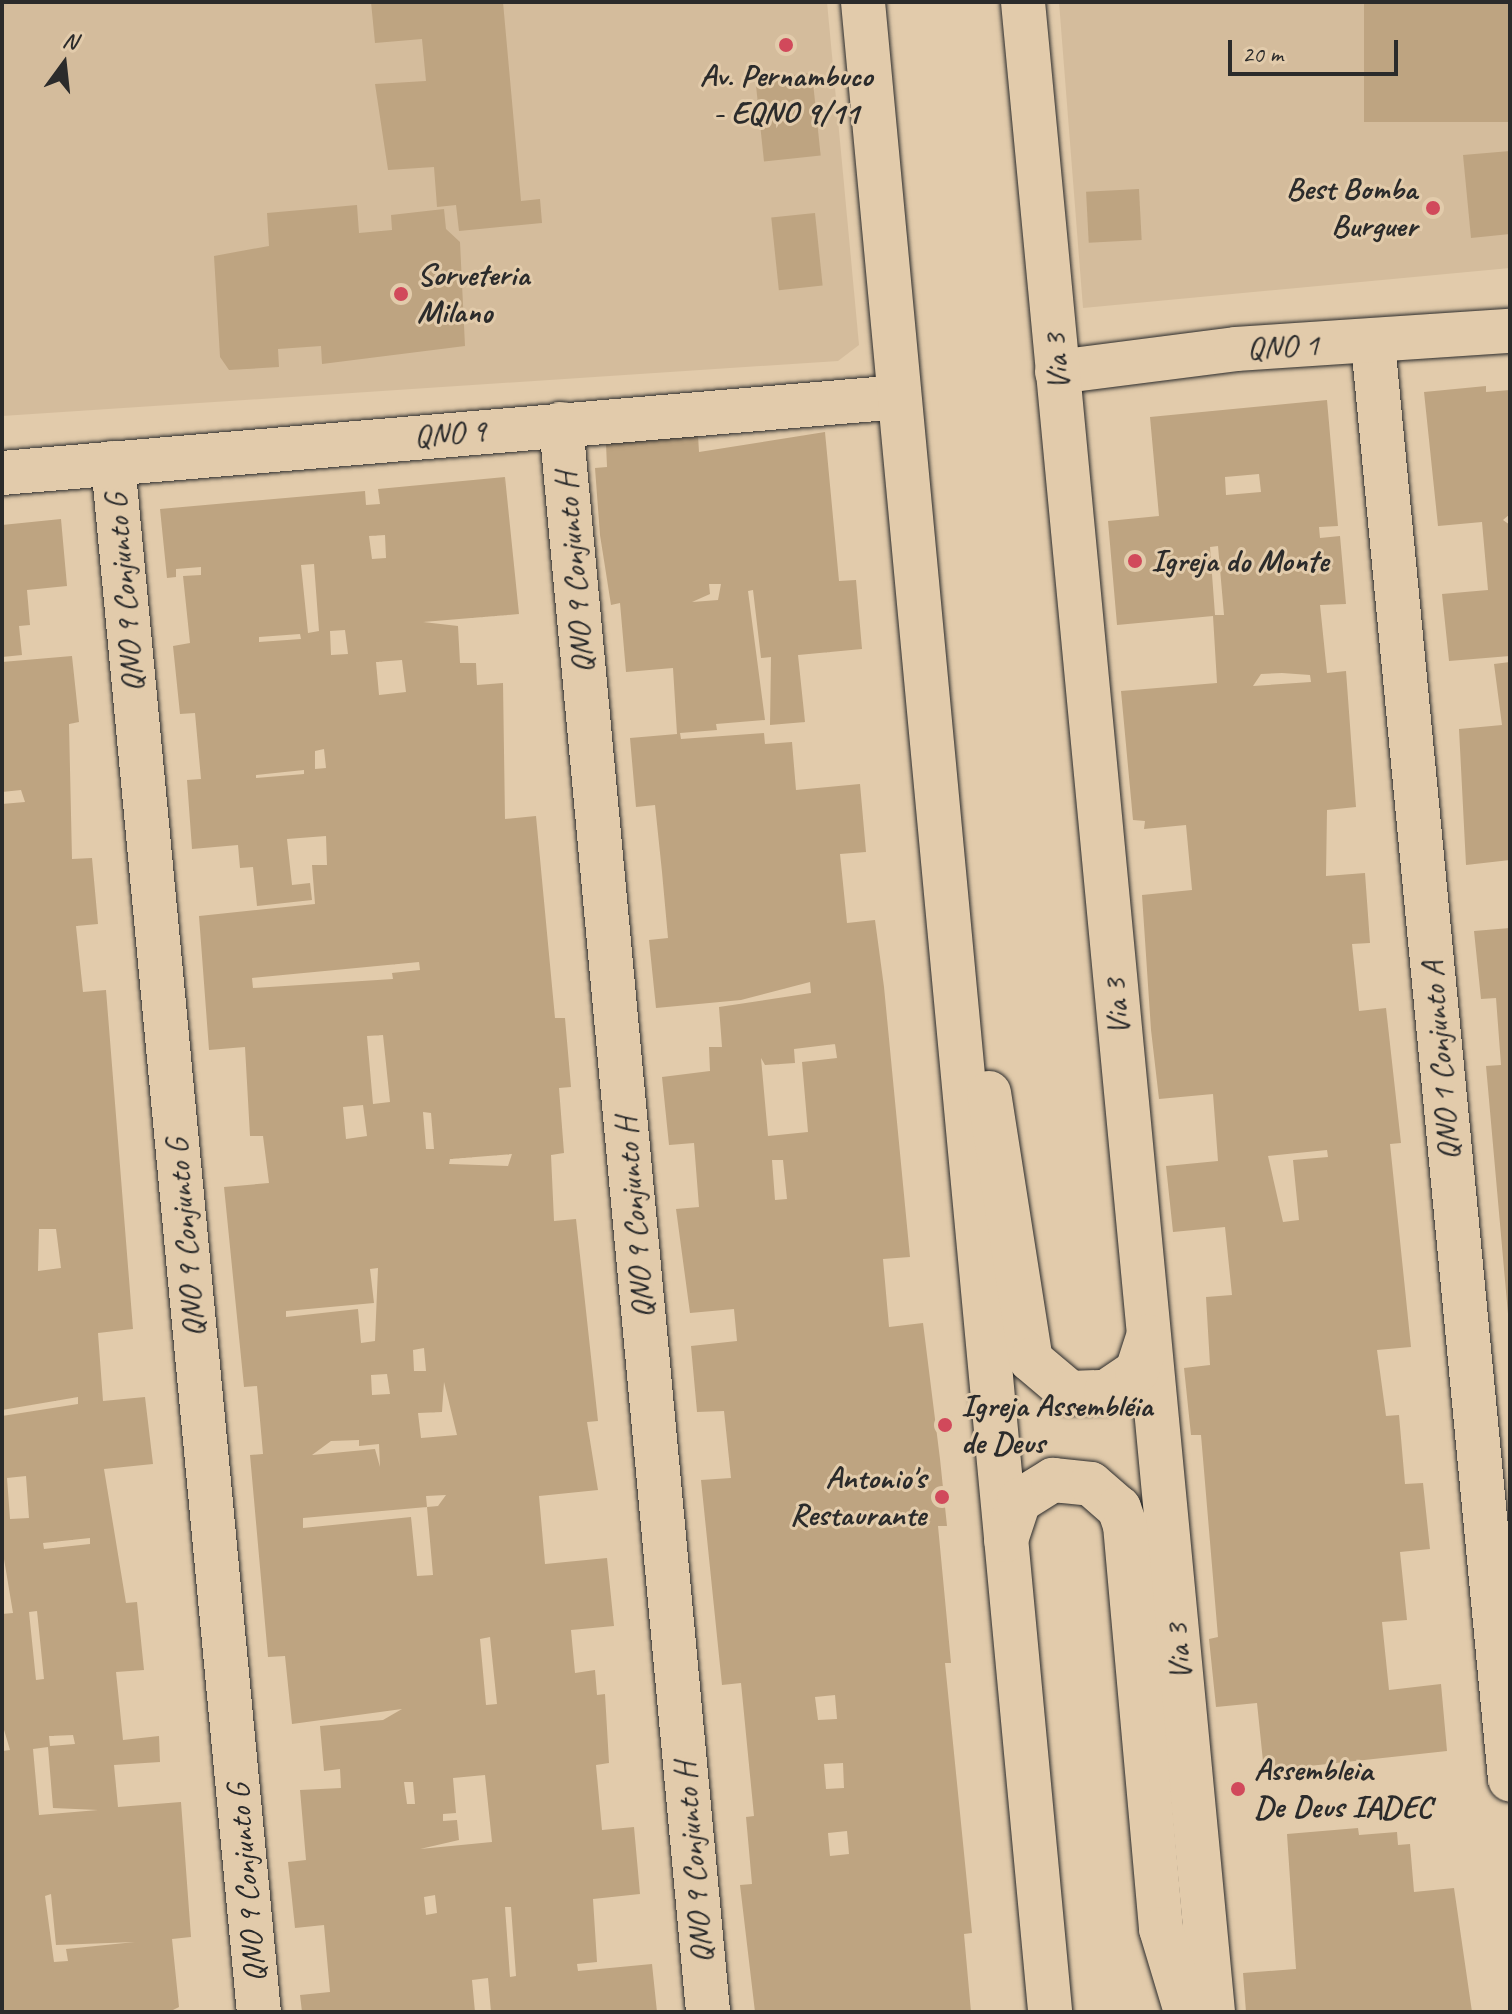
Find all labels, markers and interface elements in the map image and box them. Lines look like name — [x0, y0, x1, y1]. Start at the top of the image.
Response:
north arrow — [24, 24, 104, 104]
scale bar — [1232, 24, 1402, 74]
text: N — [60, 26, 80, 56]
marker: Av. Pernambuco - EQNO 9/11 — [777, 36, 795, 54]
text: 20 m — [1242, 39, 1283, 69]
place label: Av. Pernambuco - EQNO 9/11 — [700, 58, 872, 133]
place label: Best Bomba Burguer — [1286, 171, 1417, 246]
marker: Best Bomba Burguer — [1424, 199, 1442, 217]
place label: Sorveteria Milano — [417, 257, 529, 332]
marker: Sorveteria Milano — [392, 285, 410, 303]
street label: QNO 1 — [1246, 326, 1320, 368]
street label: Via 3 — [1035, 332, 1079, 392]
street label: QNO 9 — [412, 412, 488, 456]
street label: QNO 9 Conjunto H — [547, 471, 603, 675]
street label: QNO 9 Conjunto G — [97, 492, 153, 694]
place label: Igreja do Monte — [1151, 542, 1328, 580]
marker: Igreja do Monte — [1126, 552, 1144, 570]
street label: QNO 1 Conjunto A — [1413, 960, 1469, 1162]
street label: Via 3 — [1095, 977, 1139, 1037]
street label: QNO 9 Conjunto H — [607, 1116, 663, 1320]
street label: QNO 9 Conjunto G — [158, 1137, 214, 1339]
place label: Igreja Assembléia de Deus — [961, 1388, 1152, 1463]
marker: Igreja Assembléia de Deus — [936, 1416, 954, 1434]
place label: Antonio's Restaurante — [790, 1460, 926, 1535]
marker: Antonio's Restaurante — [933, 1488, 951, 1506]
street label: Via 3 — [1157, 1622, 1201, 1682]
place label: Assembleia De Deus IADEC — [1254, 1752, 1432, 1827]
street label: QNO 9 Conjunto H — [666, 1761, 722, 1965]
marker: Assembleia De Deus IADEC — [1229, 1780, 1247, 1798]
street label: QNO 9 Conjunto G — [219, 1782, 275, 1984]

